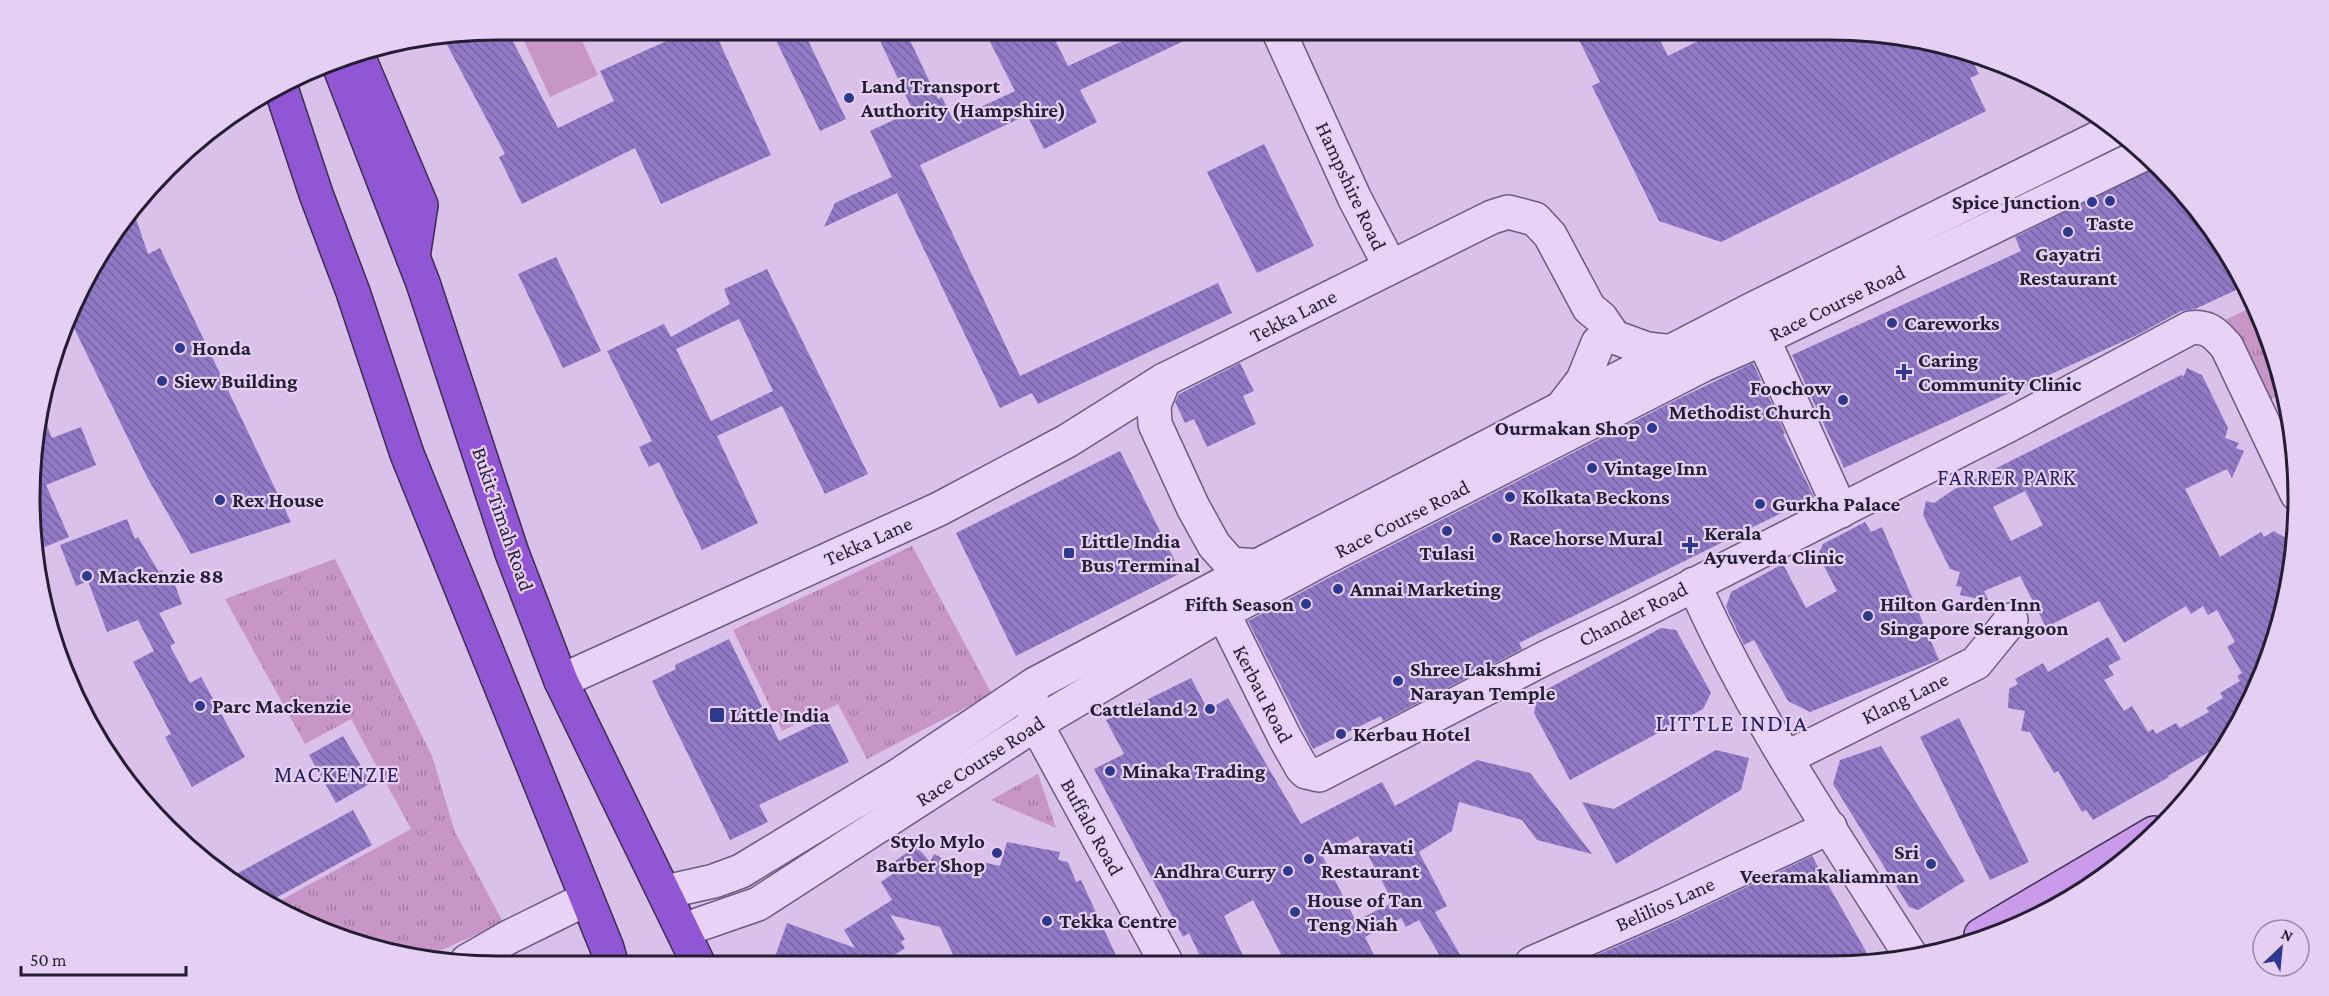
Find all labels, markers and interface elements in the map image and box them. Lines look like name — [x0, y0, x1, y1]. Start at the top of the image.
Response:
place label: Land Transport Authority (Hampshire) — [860, 74, 1066, 122]
marker: Land Transport Authority (Hampshire) — [842, 91, 856, 105]
street label: Hampshire Road — [1311, 118, 1391, 254]
place label: Spice Junction — [1952, 190, 2080, 214]
marker: Taste — [2103, 194, 2117, 208]
marker: Spice Junction — [2085, 195, 2099, 209]
place label: Taste — [2086, 211, 2134, 235]
marker: Gayatri Restaurant — [2061, 225, 2075, 239]
place label: Gayatri Restaurant — [2019, 242, 2118, 290]
street label: Race Course Road — [1765, 260, 1909, 346]
street label: Tekka Lane — [1246, 284, 1340, 348]
place label: Careworks — [1904, 311, 2000, 335]
marker: Careworks — [1885, 316, 1899, 330]
place label: Honda — [192, 336, 252, 360]
marker: Honda — [173, 341, 187, 355]
place label: Caring Community Clinic — [1918, 348, 2082, 396]
marker: Caring Community Clinic — [1895, 363, 1913, 381]
place label: Siew Building — [174, 369, 298, 393]
marker: Siew Building — [155, 374, 169, 388]
place label: Foochow Methodist Church — [1669, 376, 1831, 424]
marker: Foochow Methodist Church — [1836, 393, 1850, 407]
place label: Ourmakan Shop — [1494, 416, 1640, 440]
marker: Ourmakan Shop — [1645, 421, 1659, 435]
street label: Bukit Timah Road — [467, 444, 539, 594]
place label: Vintage Inn — [1603, 456, 1707, 480]
marker: Vintage Inn — [1585, 461, 1599, 475]
district label: FARRER PARK — [1937, 465, 2077, 490]
street label: Race Course Road — [1331, 475, 1473, 563]
place label: Kolkata Beckons — [1522, 485, 1670, 509]
place label: Rex House — [232, 488, 324, 512]
marker: Kolkata Beckons — [1503, 490, 1517, 504]
place label: Gurkha Palace — [1772, 492, 1901, 516]
marker: Rex House — [213, 493, 227, 507]
marker: Gurkha Palace — [1753, 497, 1767, 511]
street label: Tekka Lane — [820, 511, 916, 571]
place label: Kerala Ayuverda Clinic — [1703, 521, 1845, 569]
marker: Tulasi — [1440, 524, 1454, 538]
place label: Race horse Mural — [1509, 526, 1663, 550]
place label: Little India Bus Terminal — [1081, 529, 1200, 577]
marker: Race horse Mural — [1490, 531, 1504, 545]
marker: Kerala Ayuverda Clinic — [1681, 536, 1699, 554]
place label: Tulasi — [1419, 541, 1475, 565]
marker: Little India Bus Terminal — [1062, 546, 1076, 560]
place label: Mackenzie 88 — [99, 564, 224, 588]
marker: Mackenzie 88 — [80, 569, 94, 583]
street label: Chander Road — [1575, 576, 1691, 652]
place label: Annai Marketing — [1349, 577, 1501, 601]
marker: Annai Marketing — [1331, 582, 1345, 596]
place label: Fifth Season — [1185, 592, 1294, 616]
place label: Hilton Garden Inn Singapore Serangoon — [1880, 592, 2069, 640]
marker: Fifth Season — [1299, 597, 1313, 611]
marker: Hilton Garden Inn Singapore Serangoon — [1861, 609, 1875, 623]
street label: Kerbau Road — [1228, 641, 1298, 747]
place label: Shree Lakshmi Narayan Temple — [1410, 657, 1556, 705]
street label: Klang Lane — [1858, 667, 1952, 729]
marker: Shree Lakshmi Narayan Temple — [1391, 674, 1405, 688]
place label: Parc Mackenzie — [212, 694, 351, 718]
place label: Cattleland 2 — [1089, 697, 1198, 721]
marker: Parc Mackenzie — [193, 699, 207, 713]
marker: Cattleland 2 — [1203, 702, 1217, 716]
place label: Little India — [730, 703, 830, 727]
marker: Little India — [708, 706, 726, 724]
district label: LITTLE INDIA — [1656, 709, 1808, 736]
street label: Race Course Road — [911, 711, 1049, 811]
place label: Kerbau Hotel — [1353, 722, 1470, 746]
marker: Kerbau Hotel — [1334, 727, 1348, 741]
place label: Minaka Trading — [1122, 759, 1266, 783]
district label: MACKENZIE — [274, 762, 400, 787]
marker: Minaka Trading — [1103, 764, 1117, 778]
street label: Buffalo Road — [1056, 774, 1128, 880]
place label: Stylo Mylo Barber Shop — [875, 829, 985, 877]
place label: Amaravati Restaurant — [1320, 835, 1420, 883]
place label: Sri Veeramakaliamman — [1739, 840, 1919, 888]
marker: Stylo Mylo Barber Shop — [990, 846, 1004, 860]
marker: Amaravati Restaurant — [1302, 852, 1316, 866]
marker: Sri Veeramakaliamman — [1924, 857, 1938, 871]
place label: Andhra Curry — [1153, 859, 1277, 883]
marker: Andhra Curry — [1281, 864, 1295, 878]
street label: Belilios Lane — [1612, 871, 1718, 937]
place label: House of Tan Teng Niah — [1307, 888, 1422, 936]
marker: House of Tan Teng Niah — [1288, 905, 1302, 919]
place label: Tekka Centre — [1059, 909, 1177, 933]
marker: Tekka Centre — [1040, 914, 1054, 928]
north arrow — [2251, 918, 2311, 978]
text: N — [2279, 925, 2296, 945]
scale bar — [21, 939, 186, 977]
text: 50 m — [30, 950, 67, 970]

